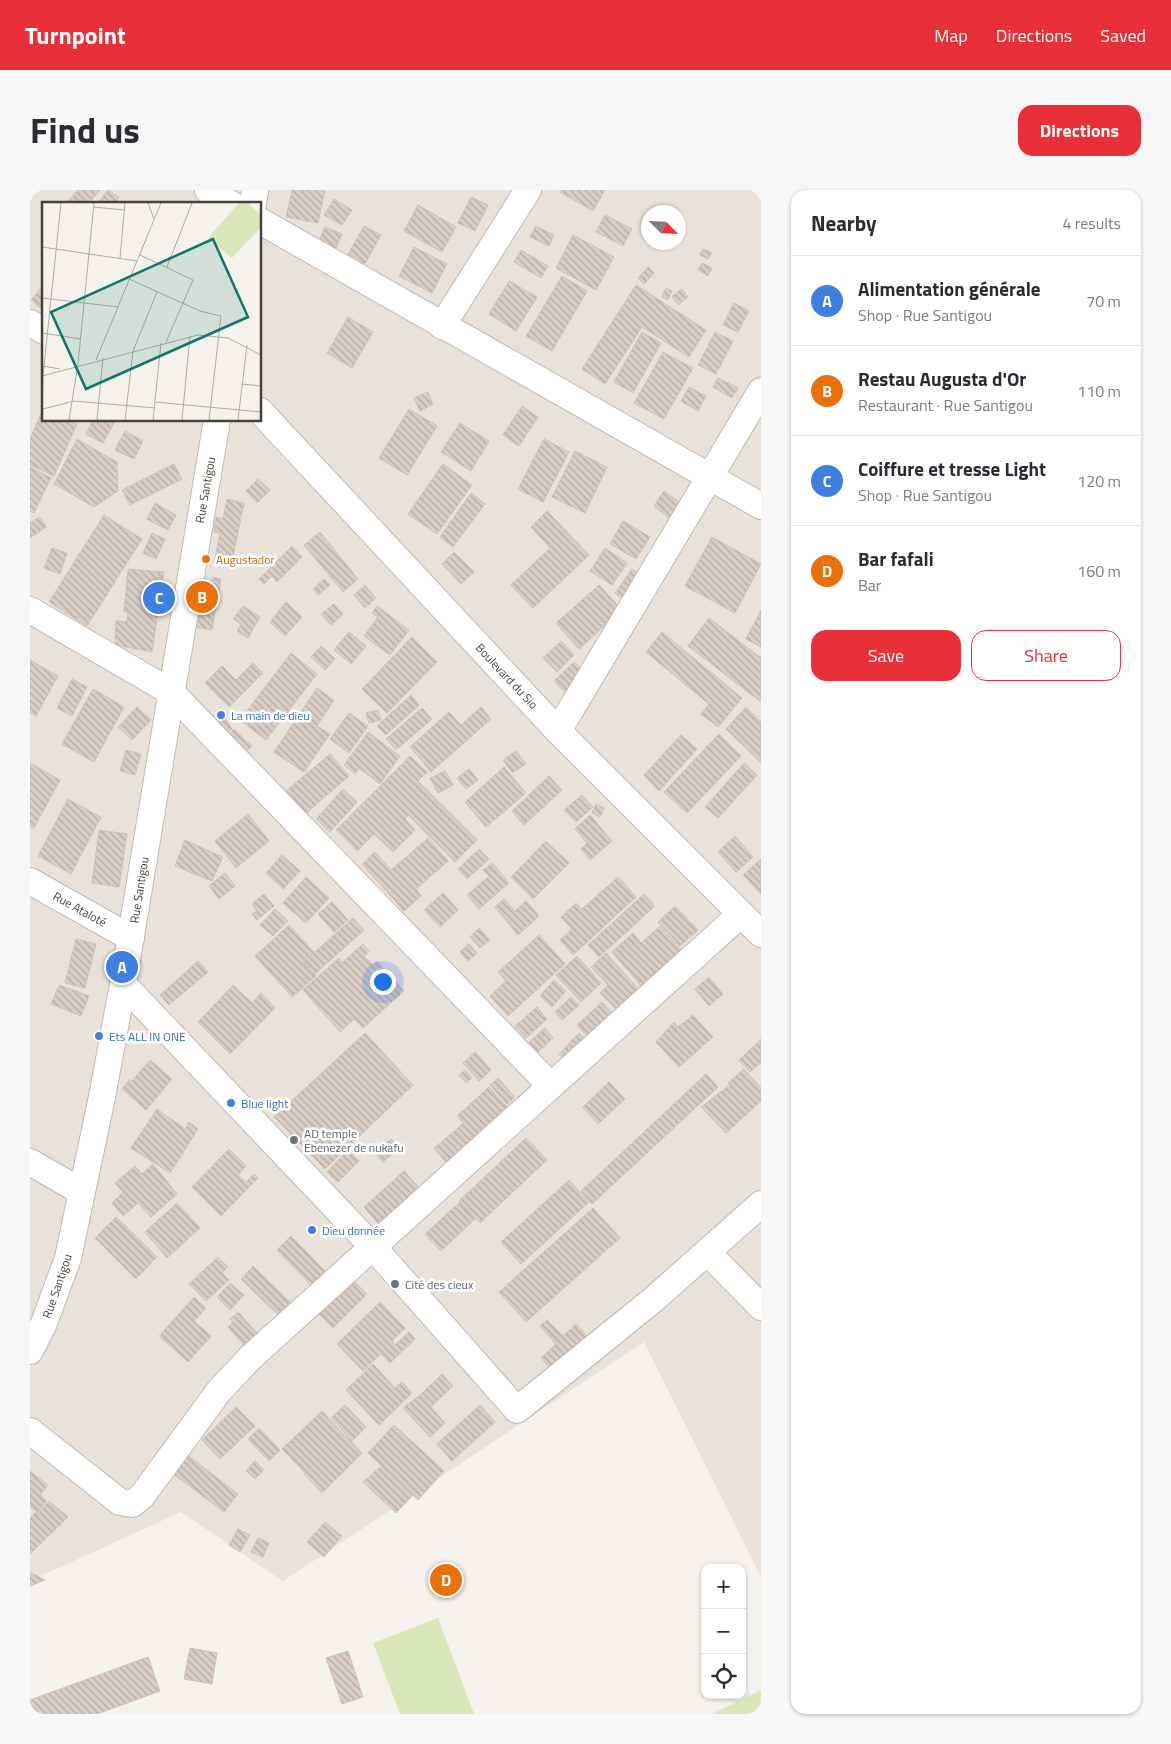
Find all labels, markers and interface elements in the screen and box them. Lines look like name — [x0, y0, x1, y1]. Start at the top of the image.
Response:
text: Turnpoint — [25, 17, 126, 53]
text: Map — [934, 22, 968, 49]
text: Directions — [996, 22, 1072, 49]
text: Saved — [1100, 22, 1146, 49]
text: Find us — [30, 103, 140, 157]
button: Directions — [1018, 105, 1141, 156]
inset map — [42, 202, 261, 421]
north arrow — [641, 205, 686, 250]
text: Nearby — [811, 207, 876, 239]
text: 4 results — [1062, 211, 1121, 235]
text: Alimentation générale — [858, 274, 1040, 303]
text: A — [822, 289, 832, 313]
text: 70 m — [1086, 289, 1121, 313]
text: Shop · Rue Santigou — [858, 303, 992, 327]
text: Restau Augusta d'Or — [858, 364, 1026, 393]
text: B — [822, 379, 832, 403]
text: 110 m — [1077, 379, 1121, 403]
text: Restaurant · Rue Santigou — [858, 393, 1033, 417]
text: Coiffure et tresse Light — [858, 454, 1046, 483]
street label: Rue Santigou — [190, 455, 220, 525]
text: C — [823, 469, 831, 493]
text: 120 m — [1077, 469, 1121, 493]
text: Shop · Rue Santigou — [858, 483, 992, 507]
text: Bar fafali — [858, 544, 934, 573]
place label: Augustador — [216, 550, 275, 569]
marker: Augustador — [200, 553, 212, 565]
text: D — [822, 559, 832, 583]
text: 160 m — [1077, 559, 1121, 583]
text: Bar — [858, 573, 881, 597]
pin: B — [186, 578, 218, 616]
pin: C — [143, 579, 175, 617]
button: Save — [811, 630, 961, 681]
button: Share — [971, 630, 1121, 681]
street label: Boulevard du Sio — [471, 639, 543, 713]
place label: La main de dieu — [231, 706, 310, 725]
marker: La main de dieu — [215, 709, 227, 721]
street label: Rue Santigou — [124, 855, 154, 925]
street label: Rue Ataloté — [50, 886, 110, 932]
pin: A — [106, 948, 138, 986]
your location — [370, 969, 396, 995]
place label: Ets ALL IN ONE — [109, 1027, 186, 1046]
marker: Ets ALL IN ONE — [93, 1030, 105, 1042]
place label: Blue light — [241, 1094, 289, 1113]
marker: Blue light — [225, 1097, 237, 1109]
place label: AD temple Ebenezer de nukafu — [304, 1124, 404, 1157]
marker: AD temple Ebenezer de nukafu — [288, 1134, 300, 1146]
place label: Dieu donnée — [322, 1221, 385, 1240]
marker: Dieu donnée — [306, 1224, 318, 1236]
street label: Rue Santigou — [37, 1251, 77, 1321]
place label: Cité des cieux — [405, 1275, 474, 1294]
marker: Cité des cieux — [389, 1278, 401, 1290]
pin: D — [430, 1561, 462, 1599]
map controls — [701, 1564, 746, 1699]
button: + — [701, 1564, 746, 1609]
button: − — [701, 1609, 746, 1654]
button: locate — [701, 1654, 746, 1699]

